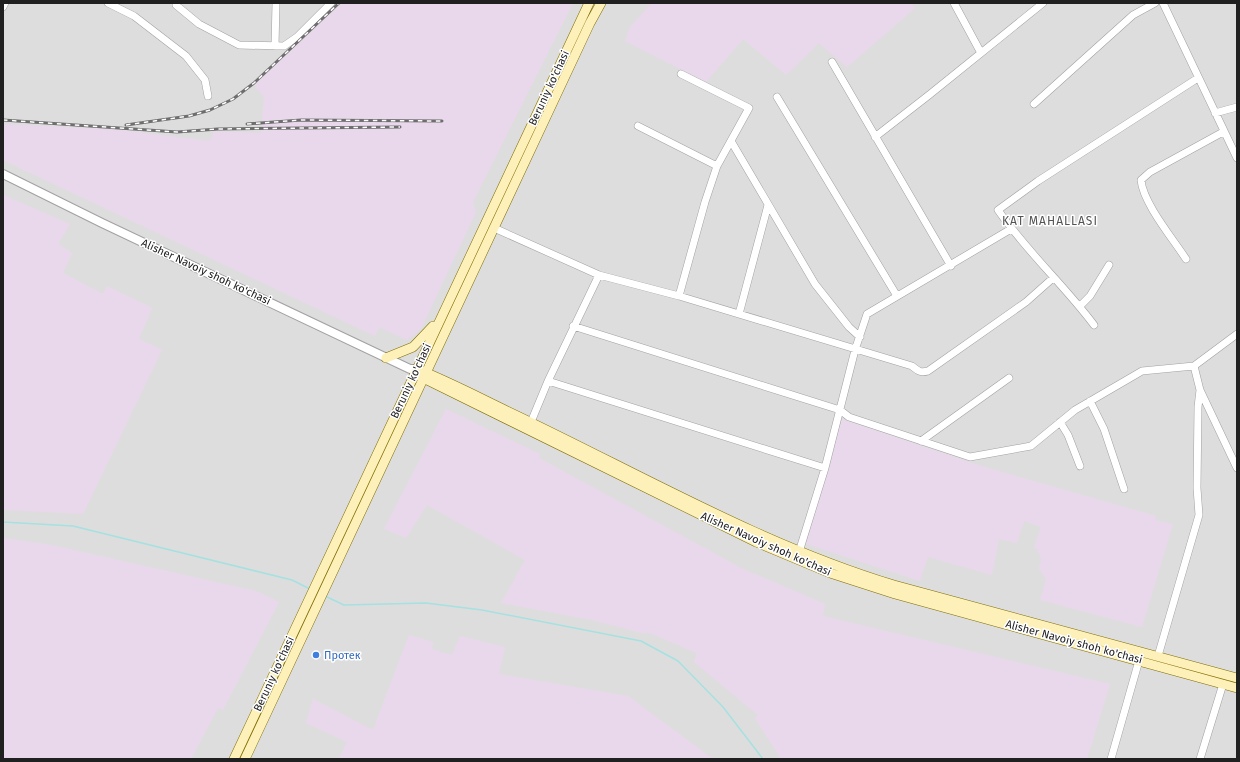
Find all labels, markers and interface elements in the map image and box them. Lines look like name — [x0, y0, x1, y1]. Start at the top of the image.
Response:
street label: Beruniy ko'chasi — [526, 48, 572, 128]
district label: KAT MAHALLASI — [1002, 214, 1098, 228]
street label: Alisher Navoiy shoh ko'chasi — [139, 236, 273, 308]
street label: Beruniy ko'chasi — [388, 341, 434, 421]
street label: Alisher Navoiy shoh ko'chasi — [699, 509, 833, 579]
street label: Alisher Navoiy shoh ko'chasi — [1004, 617, 1144, 667]
street label: Beruniy ko'chasi — [251, 634, 297, 714]
place label: Протек — [324, 649, 361, 662]
marker: Протек — [311, 650, 321, 660]

